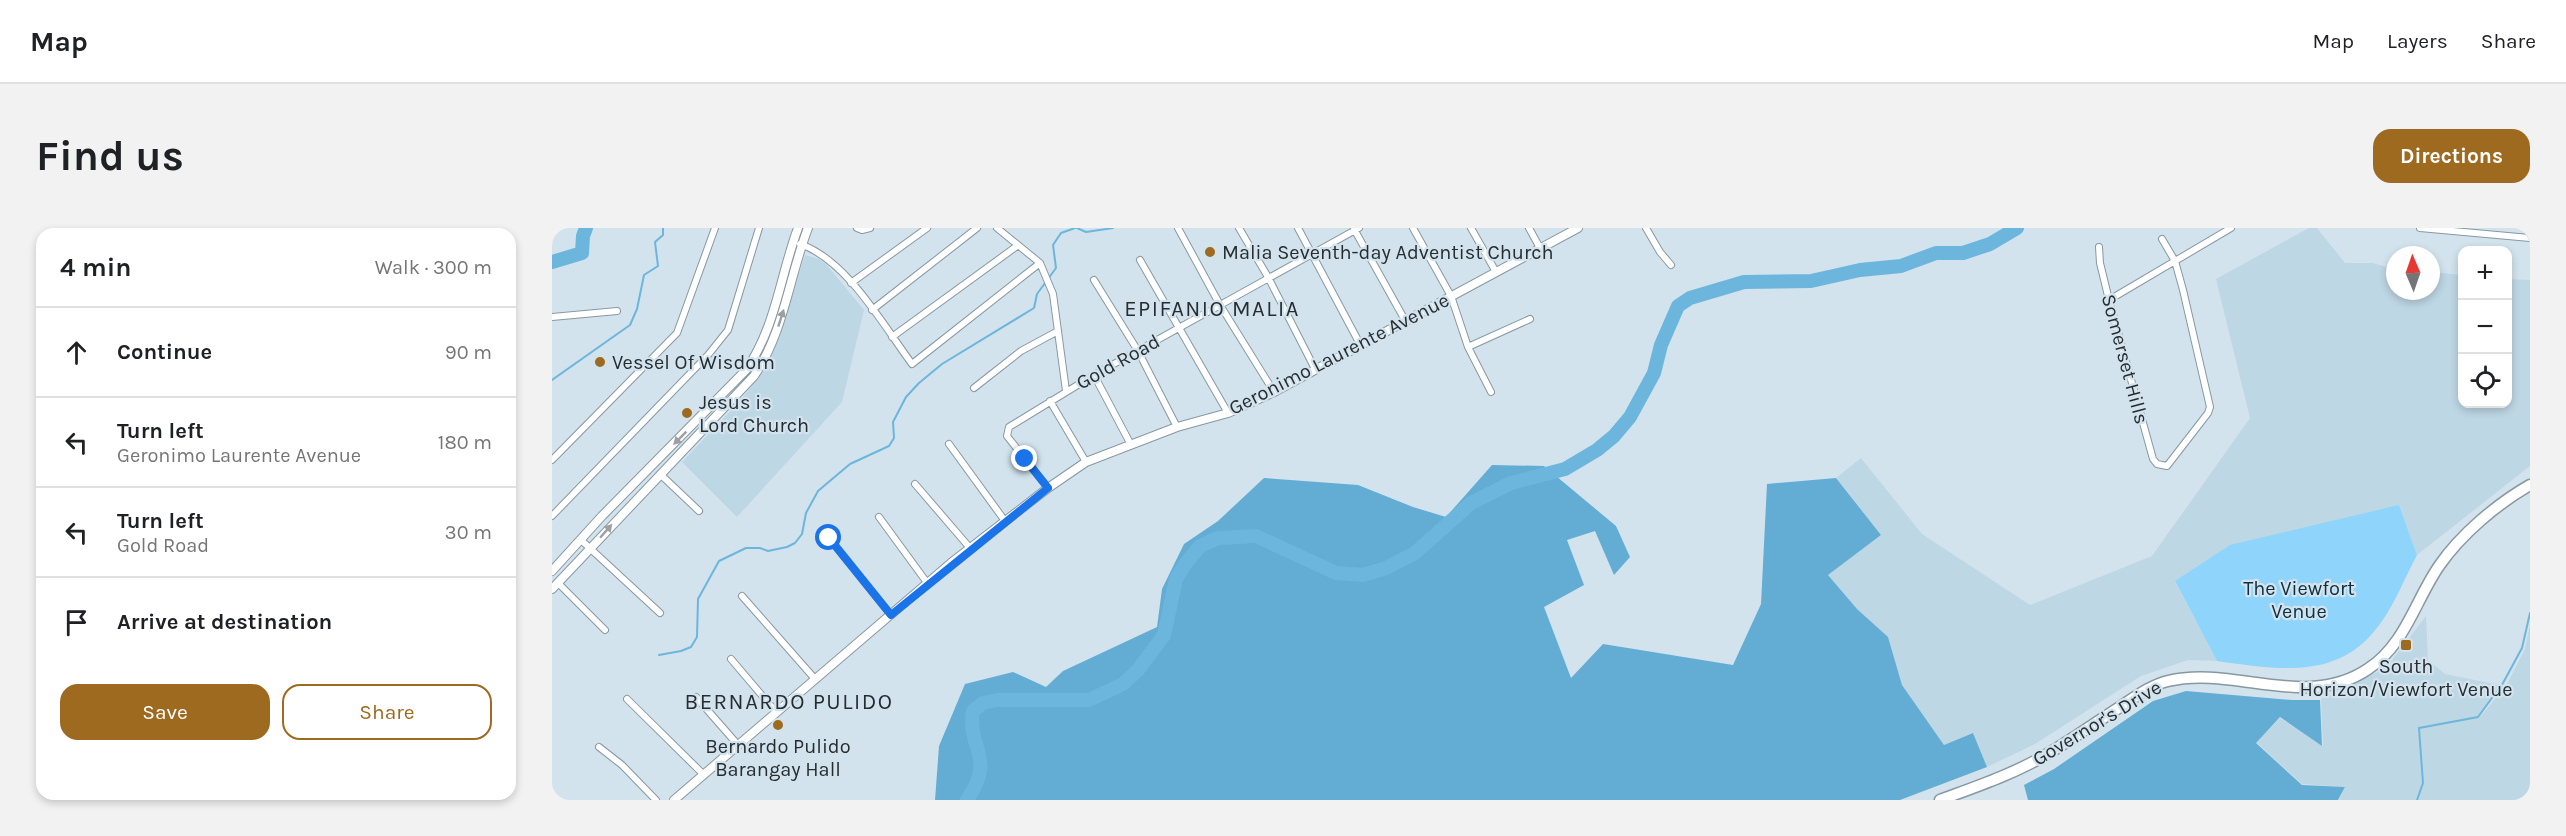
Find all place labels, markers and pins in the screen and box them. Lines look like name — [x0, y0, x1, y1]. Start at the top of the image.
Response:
place label: Malia Seventh-day Adventist Church — [1222, 241, 1554, 264]
marker: Malia Seventh-day Adventist Church — [1203, 245, 1217, 259]
place label: Vessel Of Wisdom — [612, 351, 775, 374]
marker: Vessel Of Wisdom — [593, 355, 607, 369]
place label: Jesus is Lord Church — [699, 391, 809, 437]
marker: Jesus is Lord Church — [680, 406, 694, 420]
marker: South Horizon/Viewfort Venue — [2399, 638, 2413, 652]
place label: South Horizon/Viewfort Venue — [2299, 655, 2513, 701]
marker: Bernardo Pulido Barangay Hall — [771, 718, 785, 732]
place label: Bernardo Pulido Barangay Hall — [705, 735, 851, 781]

